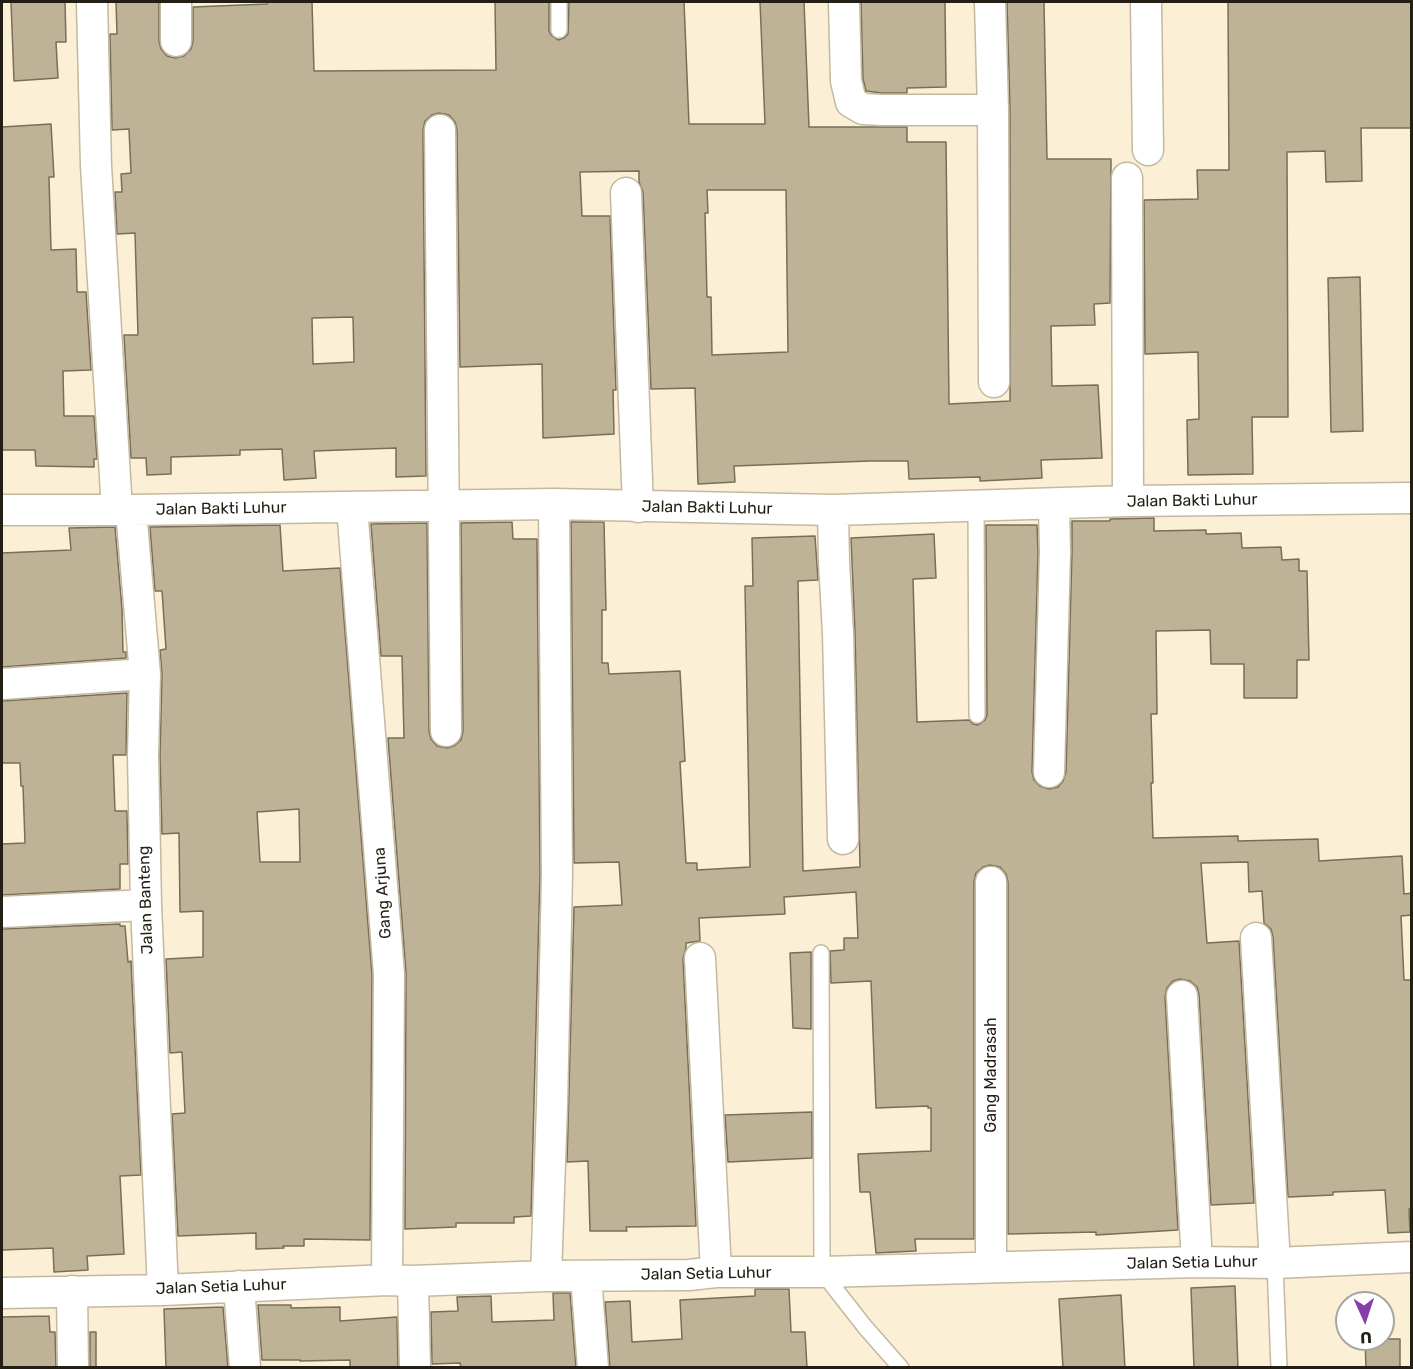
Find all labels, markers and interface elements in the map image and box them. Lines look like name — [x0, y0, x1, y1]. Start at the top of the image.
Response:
street label: Jalan Bakti Luhur — [1126, 490, 1258, 512]
street label: Jalan Bakti Luhur — [641, 497, 773, 519]
street label: Jalan Bakti Luhur — [155, 498, 287, 520]
street label: Jalan Banteng — [135, 845, 157, 955]
street label: Gang Arjuna — [370, 846, 396, 940]
street label: Gang Madrasah — [981, 1017, 1001, 1133]
street label: Jalan Setia Luhur — [1126, 1252, 1258, 1274]
street label: Jalan Setia Luhur — [640, 1263, 772, 1285]
street label: Jalan Setia Luhur — [155, 1275, 287, 1299]
north arrow — [1335, 1291, 1395, 1351]
text: U — [1360, 1328, 1372, 1347]

